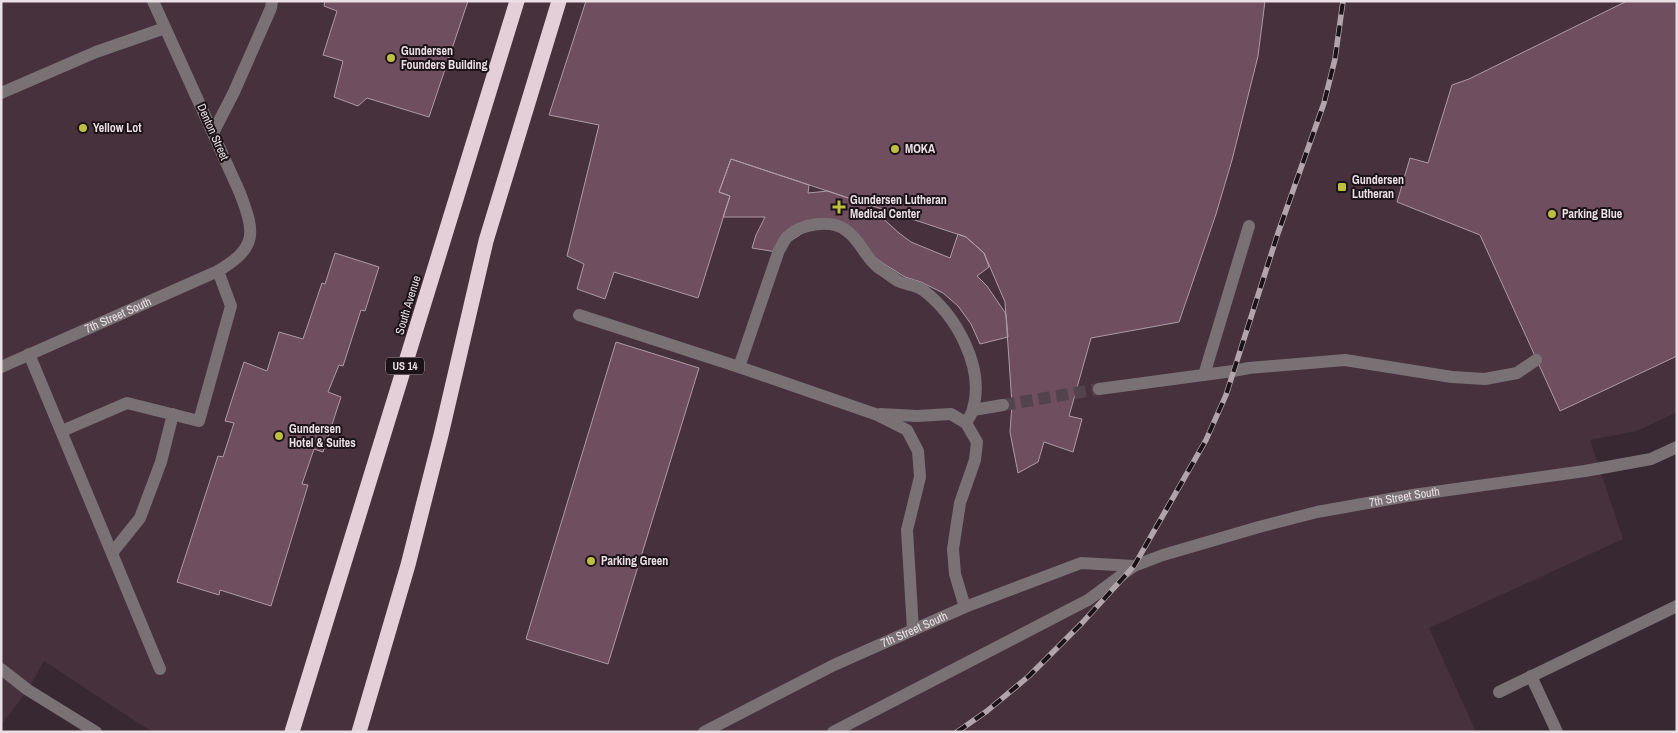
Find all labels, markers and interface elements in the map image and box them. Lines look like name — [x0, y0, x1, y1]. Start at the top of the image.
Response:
place label: Gundersen Founders Building — [401, 43, 487, 73]
marker: Gundersen Founders Building — [385, 52, 397, 64]
street label: Denton Street — [193, 101, 233, 163]
place label: Yellow Lot — [93, 120, 142, 136]
marker: Yellow Lot — [77, 122, 89, 134]
place label: MOKA — [905, 141, 936, 157]
marker: MOKA — [889, 143, 901, 155]
place label: Gundersen Lutheran — [1352, 172, 1404, 202]
marker: Gundersen Lutheran — [1336, 181, 1348, 193]
place label: Gundersen Lutheran Medical Center — [850, 192, 947, 222]
marker: Gundersen Lutheran Medical Center — [832, 200, 846, 214]
place label: Parking Blue — [1562, 206, 1623, 222]
marker: Parking Blue — [1546, 208, 1558, 220]
street label: South Avenue — [391, 273, 425, 337]
street label: 7th Street South — [82, 293, 154, 337]
road number: US 14 — [386, 358, 424, 374]
place label: Gundersen Hotel & Suites — [289, 421, 356, 451]
marker: Gundersen Hotel & Suites — [273, 430, 285, 442]
street label: 7th Street South — [1368, 483, 1441, 511]
place label: Parking Green — [601, 553, 668, 569]
marker: Parking Green — [585, 555, 597, 567]
street label: 7th Street South — [878, 608, 950, 651]

